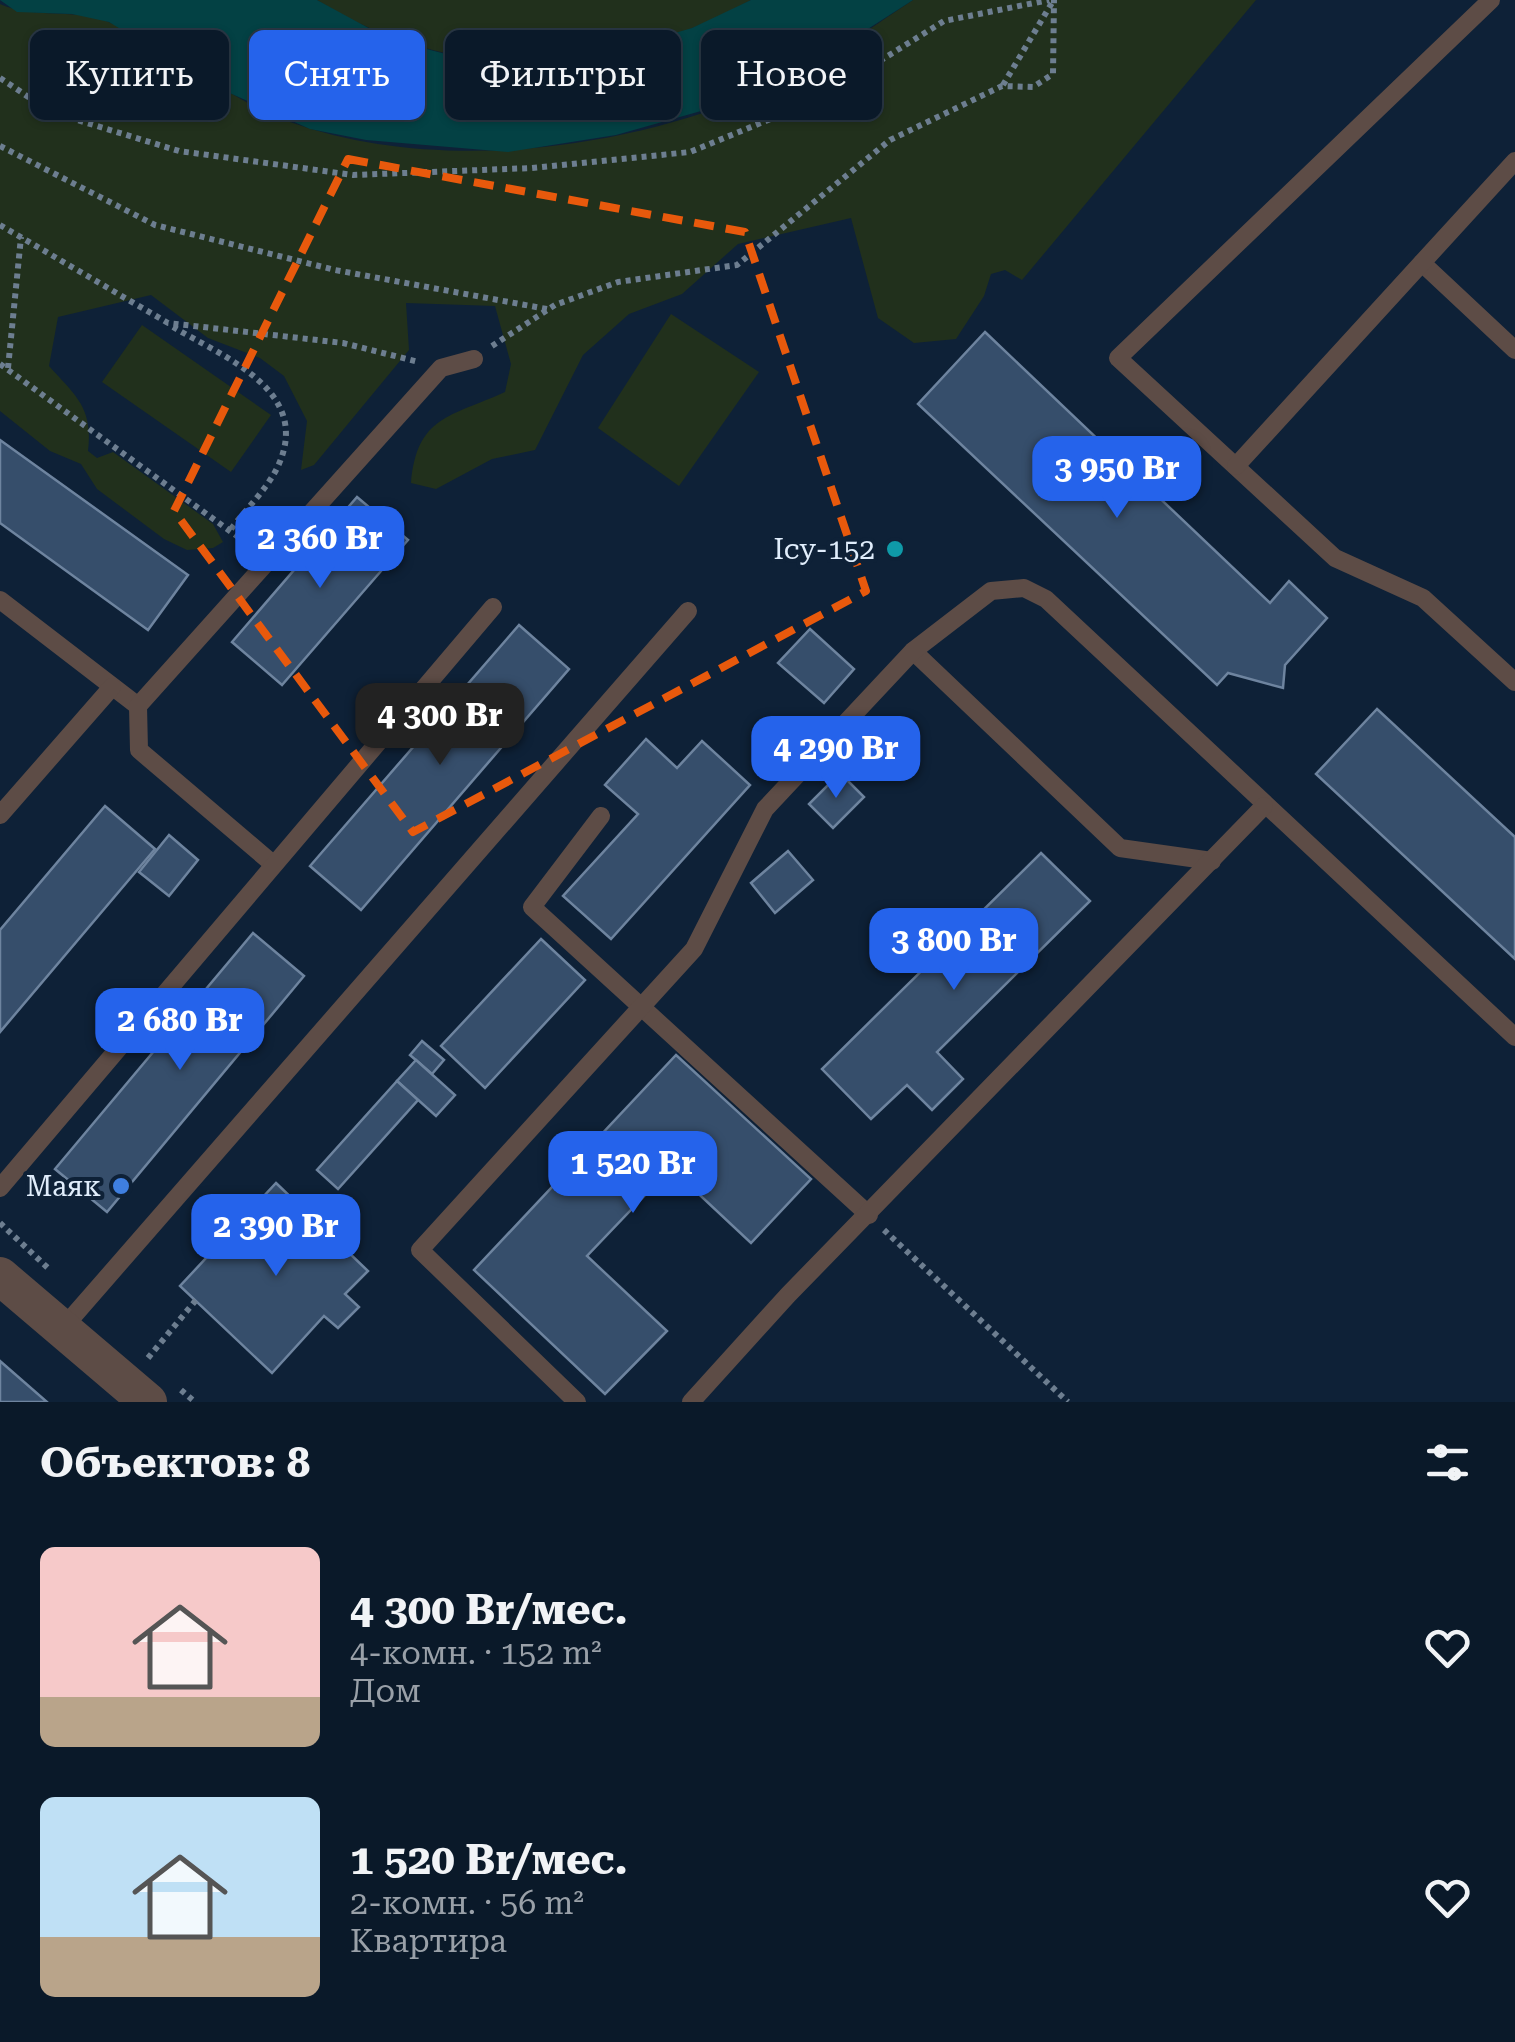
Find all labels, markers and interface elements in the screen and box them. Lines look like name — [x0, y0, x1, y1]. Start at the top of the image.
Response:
chip: Купить — [30, 30, 229, 120]
chip: Снять — [249, 30, 425, 120]
chip: Фильтры — [445, 30, 681, 120]
chip: Новое — [701, 30, 882, 120]
pin: 3 950 Br — [1014, 436, 1220, 521]
text: 3 950 Br — [1054, 449, 1180, 487]
pin: 2 360 Br — [217, 506, 423, 591]
text: 2 360 Br — [257, 519, 383, 557]
place label: Ісу-152 — [774, 533, 875, 566]
marker: Ісу-152 — [884, 538, 906, 560]
pin: 4 300 Br — [337, 683, 543, 768]
text: 4 300 Br — [377, 696, 503, 734]
pin: 4 290 Br — [733, 716, 939, 801]
text: 4 290 Br — [773, 729, 899, 767]
pin: 3 800 Br — [851, 908, 1057, 993]
text: 3 800 Br — [891, 921, 1017, 959]
pin: 2 680 Br — [77, 988, 283, 1073]
text: 2 680 Br — [117, 1001, 243, 1039]
pin: 1 520 Br — [530, 1131, 736, 1216]
text: 1 520 Br — [570, 1144, 696, 1182]
place label: Маяк — [26, 1170, 101, 1203]
marker: Маяк — [110, 1175, 132, 1197]
pin: 2 390 Br — [173, 1194, 379, 1279]
text: 2 390 Br — [213, 1207, 339, 1245]
icon: filters — [1420, 1435, 1475, 1490]
text: Объектов: 8 — [40, 1438, 310, 1487]
text: 4 300 Br/мес. — [350, 1585, 628, 1634]
icon: home — [120, 1587, 240, 1707]
icon: heart — [1420, 1620, 1475, 1675]
text: 4-комн. · 152 m² — [350, 1634, 602, 1672]
text: Дом — [350, 1672, 421, 1710]
text: 1 520 Br/мес. — [350, 1835, 628, 1884]
icon: home — [120, 1837, 240, 1957]
icon: heart — [1420, 1870, 1475, 1925]
text: 2-комн. · 56 m² — [350, 1884, 584, 1922]
text: Квартира — [350, 1922, 507, 1960]

